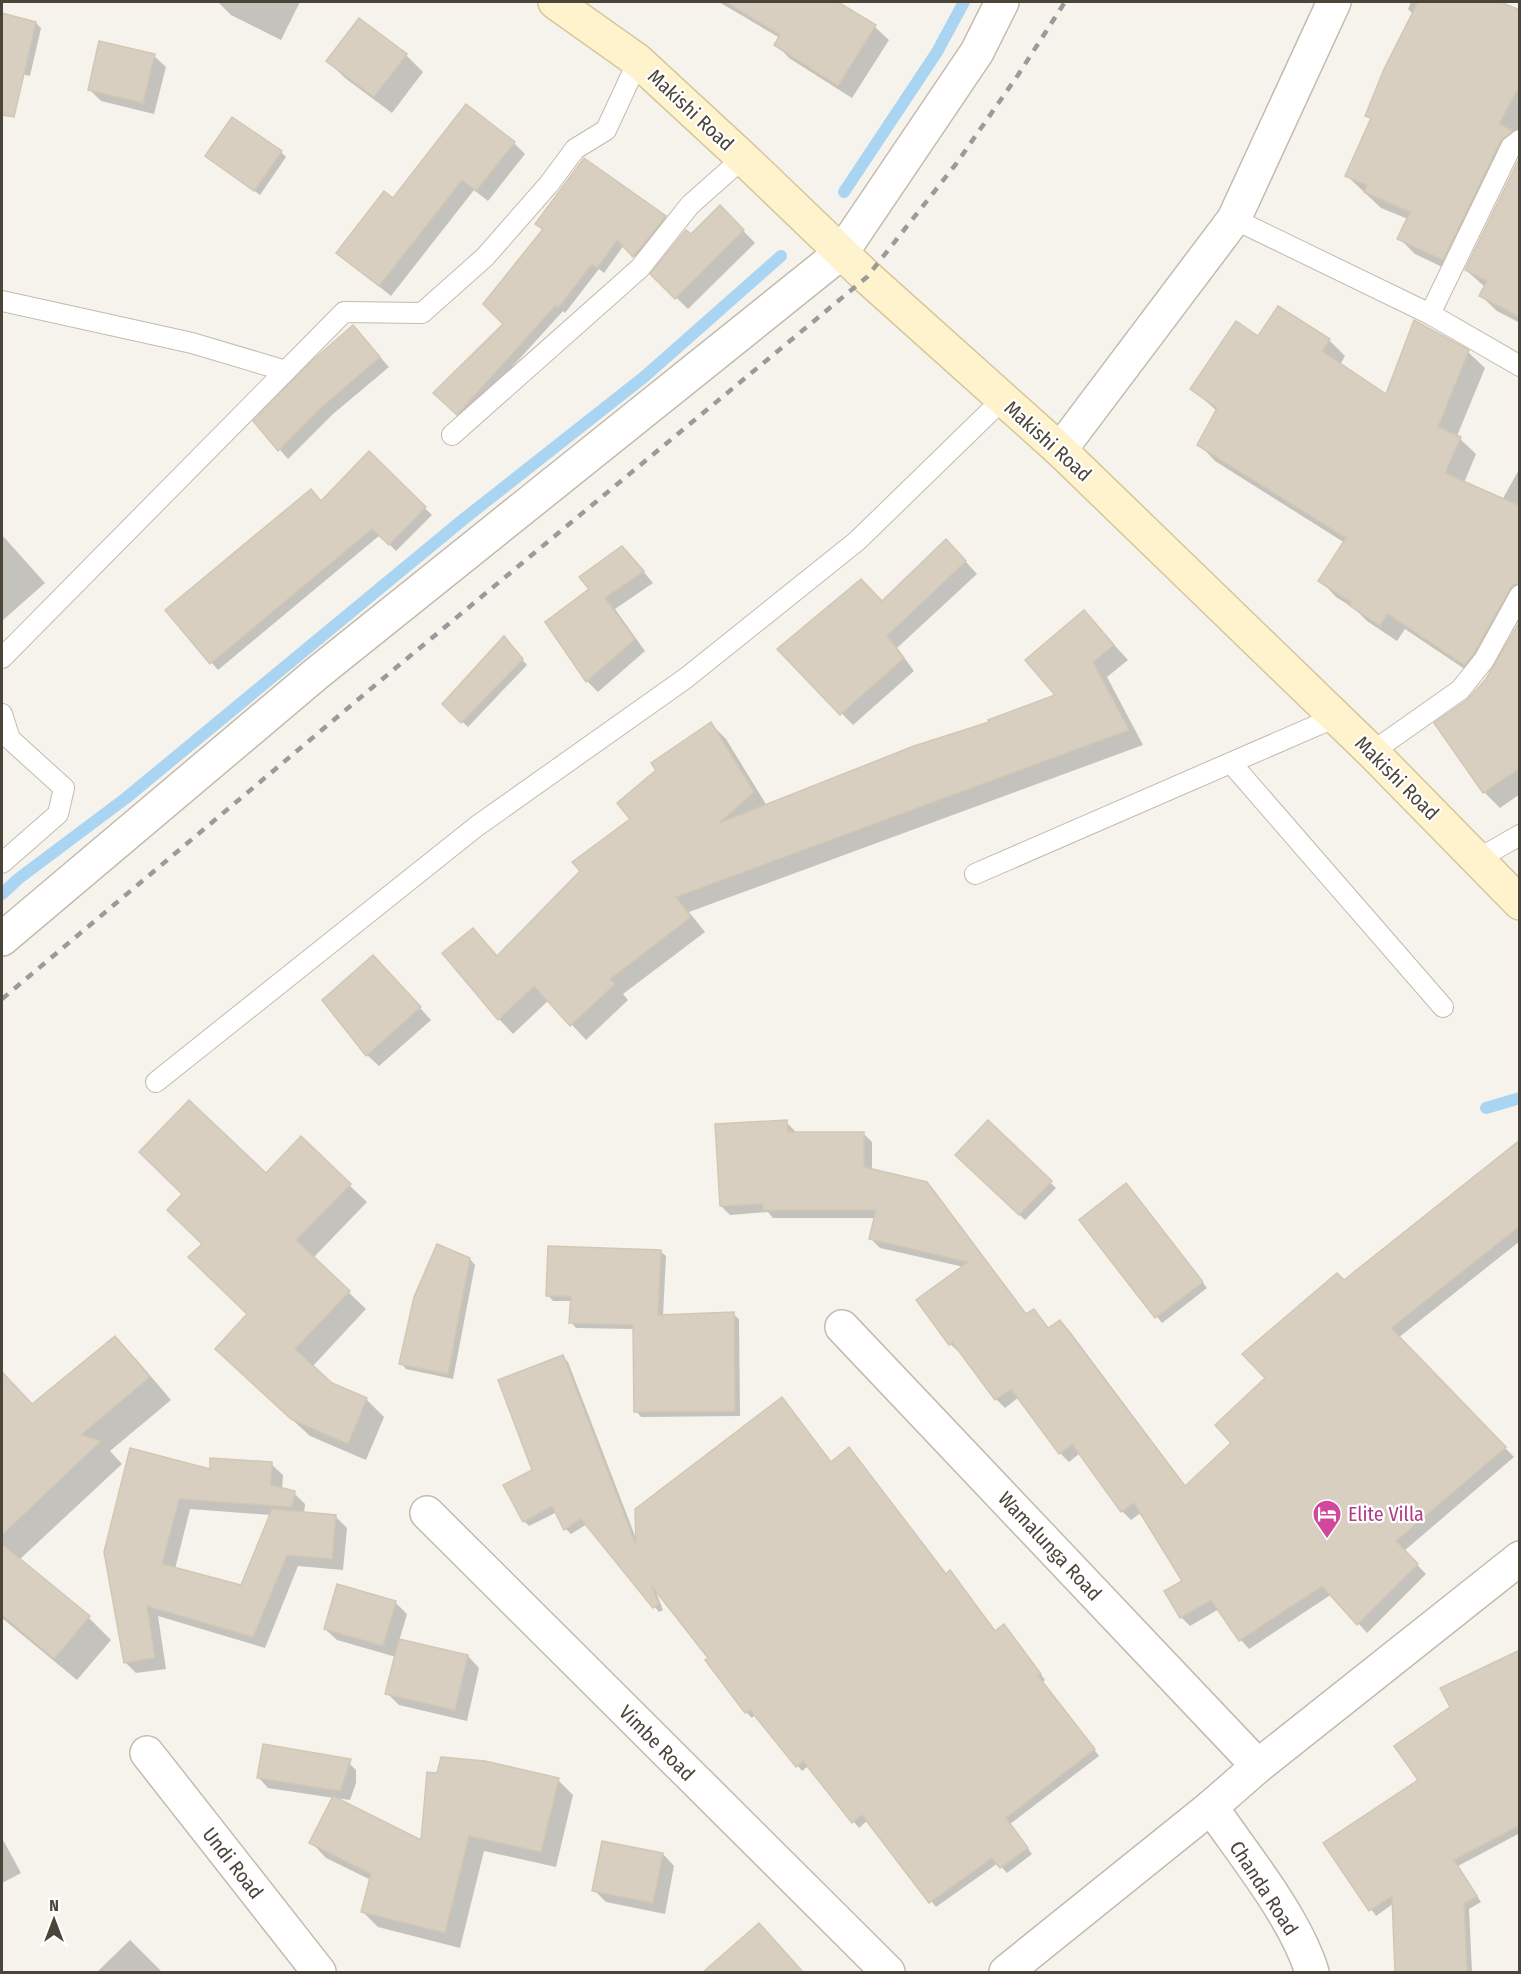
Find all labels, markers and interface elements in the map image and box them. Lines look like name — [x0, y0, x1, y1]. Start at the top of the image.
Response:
street label: Makishi Road — [643, 64, 739, 156]
street label: Makishi Road — [1000, 396, 1096, 486]
street label: Makishi Road — [1350, 731, 1444, 825]
street label: Wamalunga Road — [993, 1486, 1107, 1606]
hotel icon: Elite Villa — [1311, 1498, 1343, 1540]
place label: Elite Villa — [1348, 1502, 1424, 1526]
street label: Vimbe Road — [614, 1700, 700, 1786]
street label: Undi Road — [198, 1822, 268, 1904]
street label: Chanda Road — [1225, 1836, 1303, 1940]
north arrow — [24, 1890, 84, 1950]
text: N — [49, 1896, 59, 1915]

